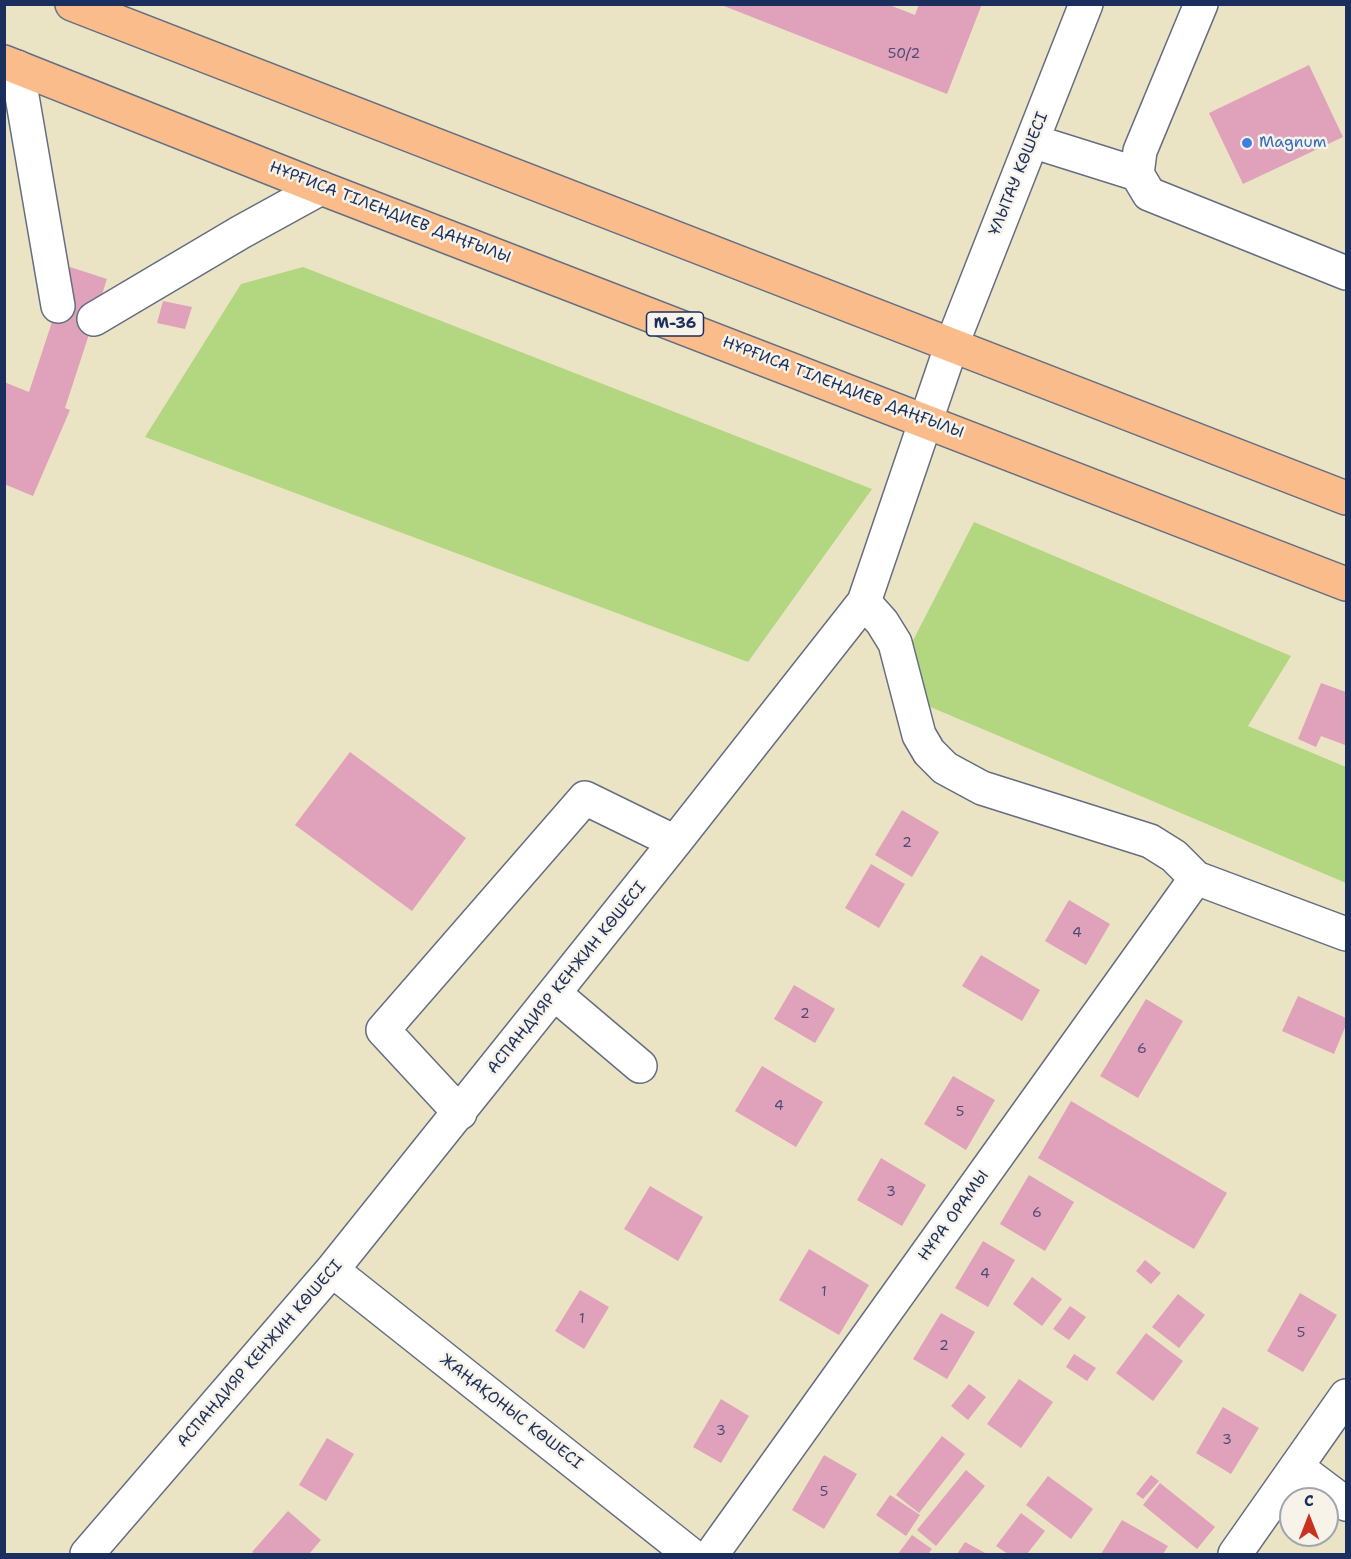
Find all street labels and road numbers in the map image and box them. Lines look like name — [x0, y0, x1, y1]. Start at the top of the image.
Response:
street label: ҰЛЫТАУ КӨШЕСІ — [985, 109, 1053, 239]
street label: НҰРҒИСА ТІЛЕНДИЕВ ДАҢҒЫЛЫ — [267, 158, 513, 268]
road number: M-36 — [646, 312, 704, 336]
street label: НҰРҒИСА ТІЛЕНДИЕВ ДАҢҒЫЛЫ — [720, 333, 966, 443]
street label: АСПАНДИЯР КЕНЖИН КӨШЕСІ — [483, 878, 651, 1078]
street label: НҰРА ОРАМЫ — [915, 1167, 993, 1265]
street label: АСПАНДИЯР КЕНЖИН КӨШЕСІ — [173, 1257, 347, 1451]
street label: ЖАҢАҚОНЫС КӨШЕСІ — [436, 1350, 586, 1474]

